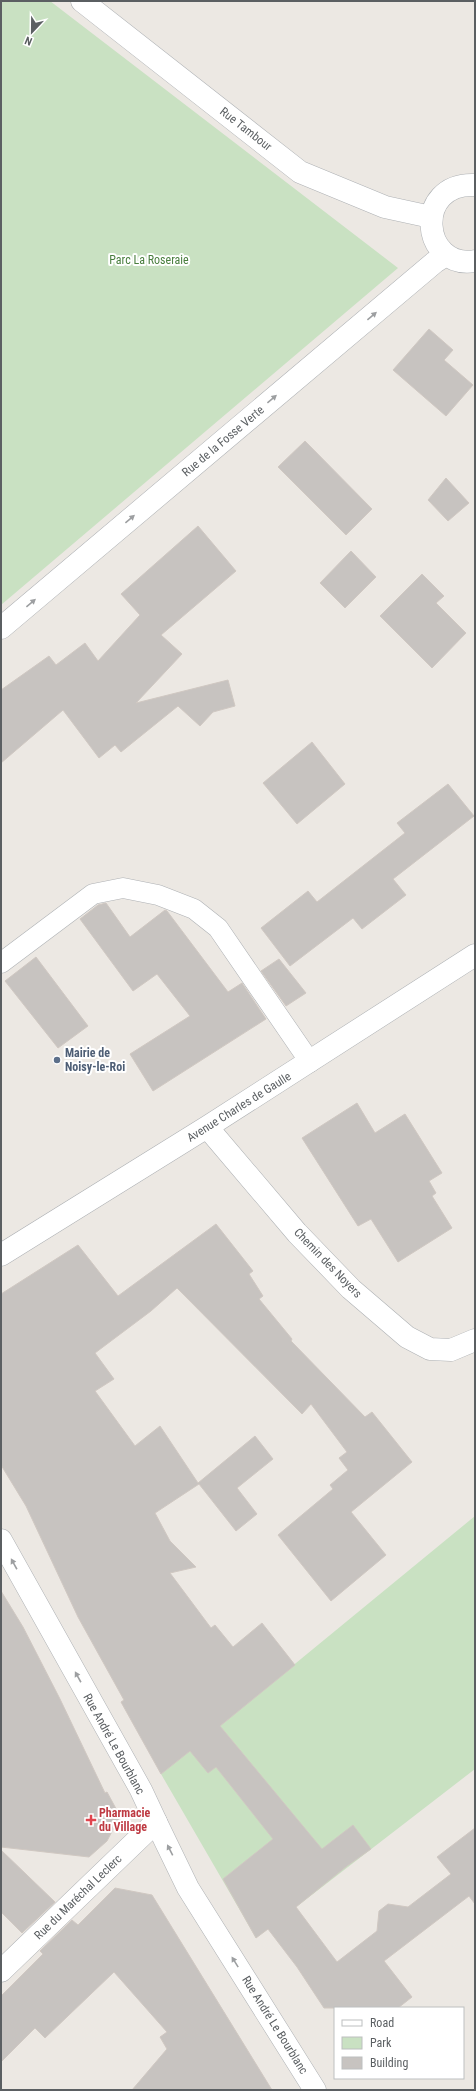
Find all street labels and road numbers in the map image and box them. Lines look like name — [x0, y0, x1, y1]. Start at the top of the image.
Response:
street label: Rue Tambour — [217, 104, 275, 154]
street label: Rue de la Fosse Verte — [179, 403, 267, 479]
street label: Avenue Charles de Gaulle — [184, 1069, 294, 1145]
street label: Chemin des Noyers — [291, 1225, 365, 1301]
street label: Rue André Le Bourblanc — [80, 1691, 148, 1797]
street label: Rue du Maréchal Leclerc — [31, 1851, 125, 1942]
street label: Rue André Le Bourblanc — [239, 1973, 311, 2077]

